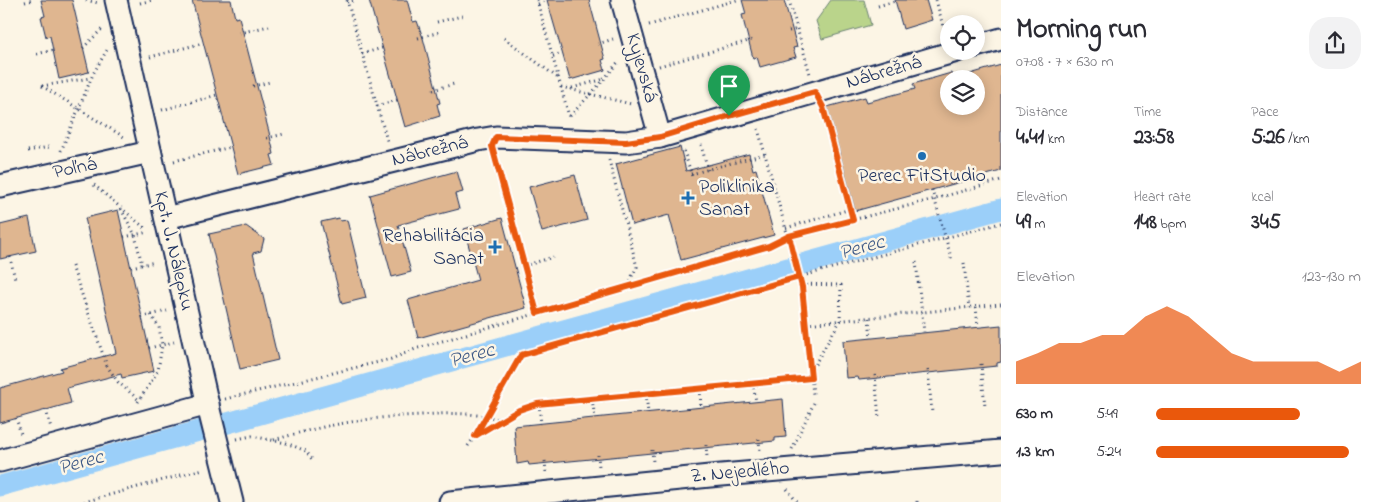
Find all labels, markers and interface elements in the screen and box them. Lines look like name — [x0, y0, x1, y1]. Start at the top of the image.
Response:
text: Morning run — [1016, 10, 1147, 51]
map controls — [940, 15, 985, 115]
button: locate — [940, 15, 985, 60]
button: share — [1309, 17, 1361, 69]
street label: Kyjevská — [617, 30, 665, 106]
street label: Nábrežná — [843, 48, 925, 98]
text: 07:08 · 7 × 630 m — [1016, 50, 1114, 74]
pin — [708, 65, 750, 116]
button: layers — [940, 70, 985, 115]
icon: arrive — [715, 72, 743, 100]
text: Distance — [1016, 102, 1068, 123]
text: Time — [1134, 102, 1161, 123]
text: Pace — [1251, 102, 1279, 123]
text: 4.41 — [1016, 123, 1044, 153]
text: 23:58 — [1134, 123, 1174, 153]
text: 5:26 — [1251, 123, 1285, 153]
street label: Nábrežná — [389, 129, 471, 175]
text: km — [1044, 129, 1065, 150]
text: /km — [1285, 129, 1310, 150]
street label: Poľná — [50, 150, 100, 188]
marker: Perec FitStudio — [916, 150, 928, 162]
place label: Perec FitStudio — [858, 162, 986, 191]
place label: Poliklinika Sanat — [699, 173, 775, 225]
text: Elevation — [1016, 187, 1067, 208]
text: Heart rate — [1134, 187, 1191, 208]
text: kcal — [1251, 187, 1274, 208]
street label: Kpt. J. Nálepku — [145, 188, 201, 314]
marker: Poliklinika Sanat — [681, 191, 695, 205]
text: 49 — [1016, 208, 1031, 238]
text: 148 — [1134, 208, 1157, 238]
text: 345 — [1251, 208, 1281, 238]
text: m — [1031, 214, 1045, 235]
text: bpm — [1157, 214, 1186, 235]
place label: Rehabilitácia Sanat — [382, 222, 484, 274]
water label: Perec — [836, 227, 889, 268]
marker: Rehabilitácia Sanat — [488, 240, 502, 254]
text: Elevation — [1016, 265, 1075, 289]
text: 123–130 m — [1302, 265, 1361, 289]
water label: Perec — [446, 335, 499, 376]
text: 630 m — [1016, 402, 1053, 426]
text: 5:49 — [1096, 402, 1118, 426]
text: 1.3 km — [1016, 440, 1054, 464]
text: 5:24 — [1096, 440, 1121, 464]
water label: Perec — [55, 442, 108, 483]
street label: Z. Nejedlého — [689, 454, 791, 492]

